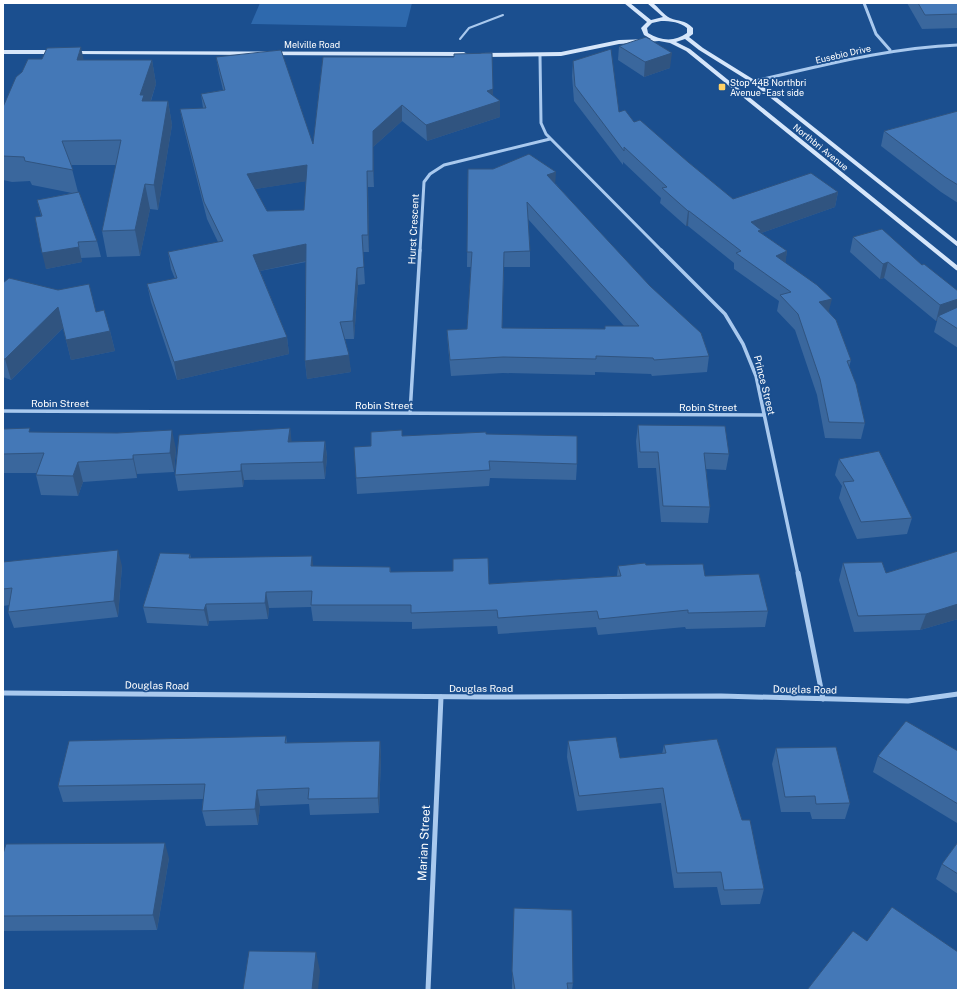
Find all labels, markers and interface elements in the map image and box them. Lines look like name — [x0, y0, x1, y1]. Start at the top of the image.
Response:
street label: Melville Road — [284, 39, 340, 50]
street label: Eusebio Drive — [814, 42, 872, 66]
place label: Stop 44B Northbri Avenue - East side — [730, 77, 806, 98]
marker: Stop 44B Northbri Avenue - East side — [717, 82, 727, 92]
street label: Northbri Avenue — [791, 121, 851, 173]
street label: Hurst Crescent — [405, 193, 421, 265]
street label: Prince Street — [752, 354, 778, 416]
street label: Robin Street — [31, 397, 89, 409]
street label: Robin Street — [355, 399, 413, 411]
street label: Robin Street — [679, 401, 737, 413]
street label: Douglas Road — [125, 678, 189, 692]
street label: Douglas Road — [449, 682, 513, 694]
street label: Douglas Road — [773, 682, 837, 696]
street label: Marian Street — [415, 804, 433, 882]

